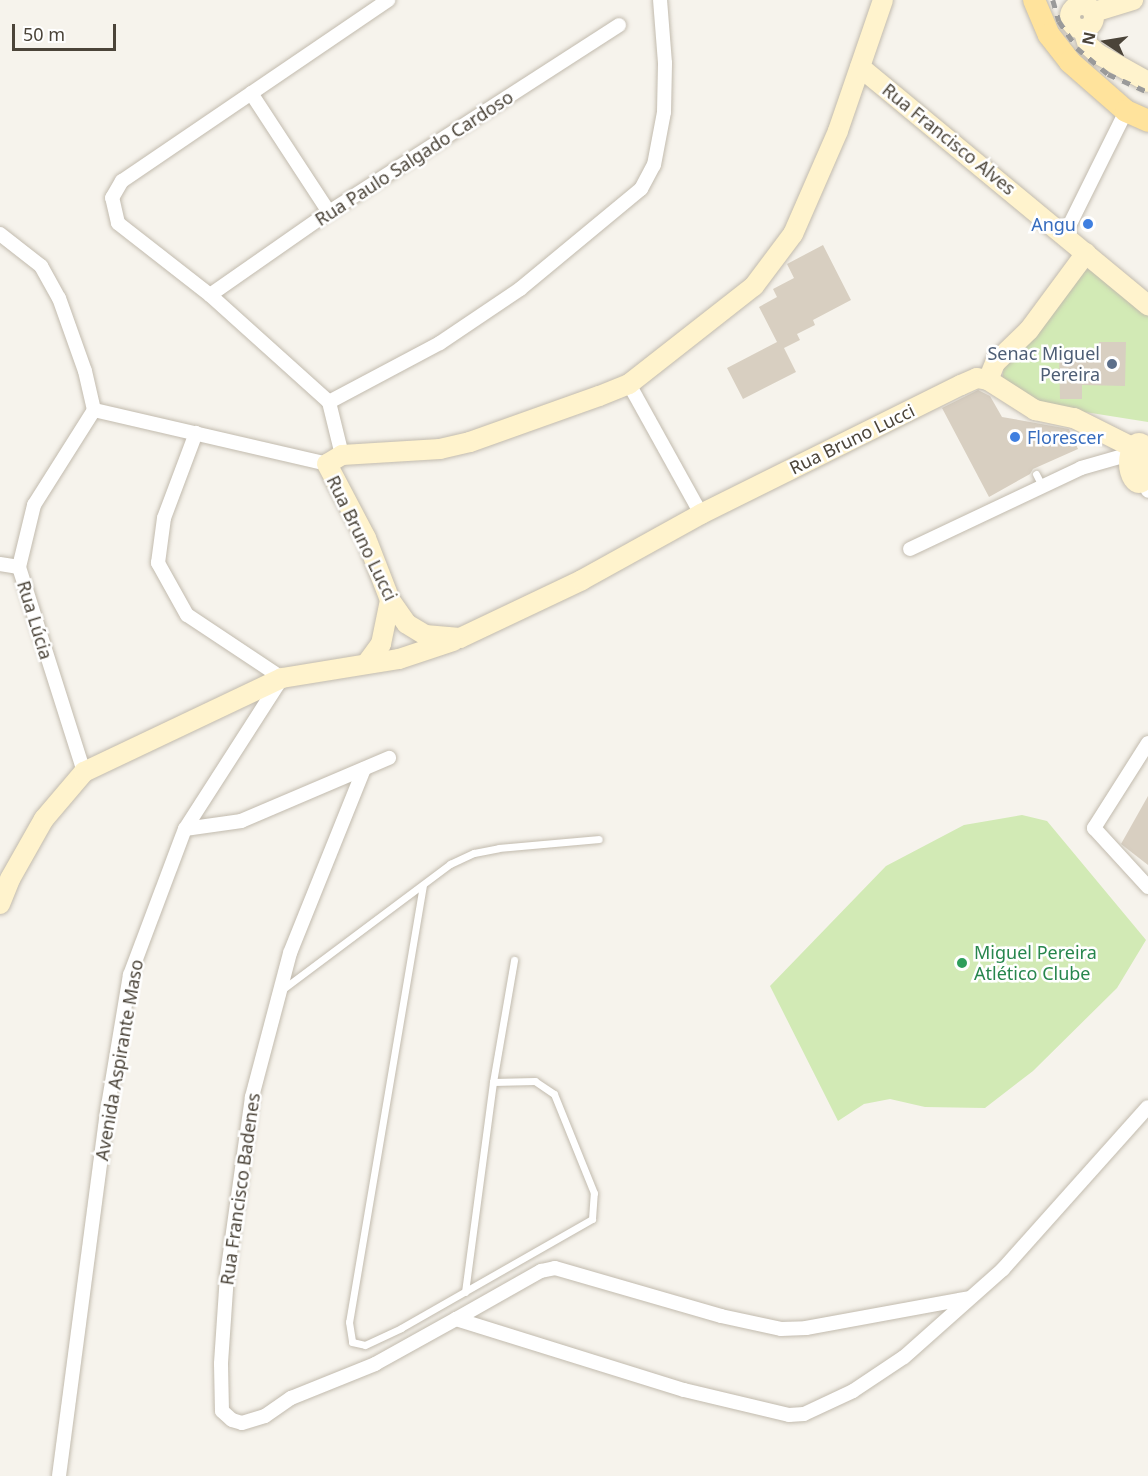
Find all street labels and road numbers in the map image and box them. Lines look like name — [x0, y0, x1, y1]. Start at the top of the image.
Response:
street label: Rua Francisco Alves — [878, 79, 1020, 199]
street label: Rua Paulo Salgado Cardoso — [311, 86, 517, 230]
street label: Rua Bruno Lucci — [786, 399, 918, 479]
street label: Rua Bruno Lucci — [322, 472, 402, 604]
street label: Rua Lúcia — [13, 578, 57, 662]
street label: Avenida Aspirante Maso — [91, 958, 147, 1162]
street label: Rua Francisco Badenes — [216, 1092, 264, 1286]

